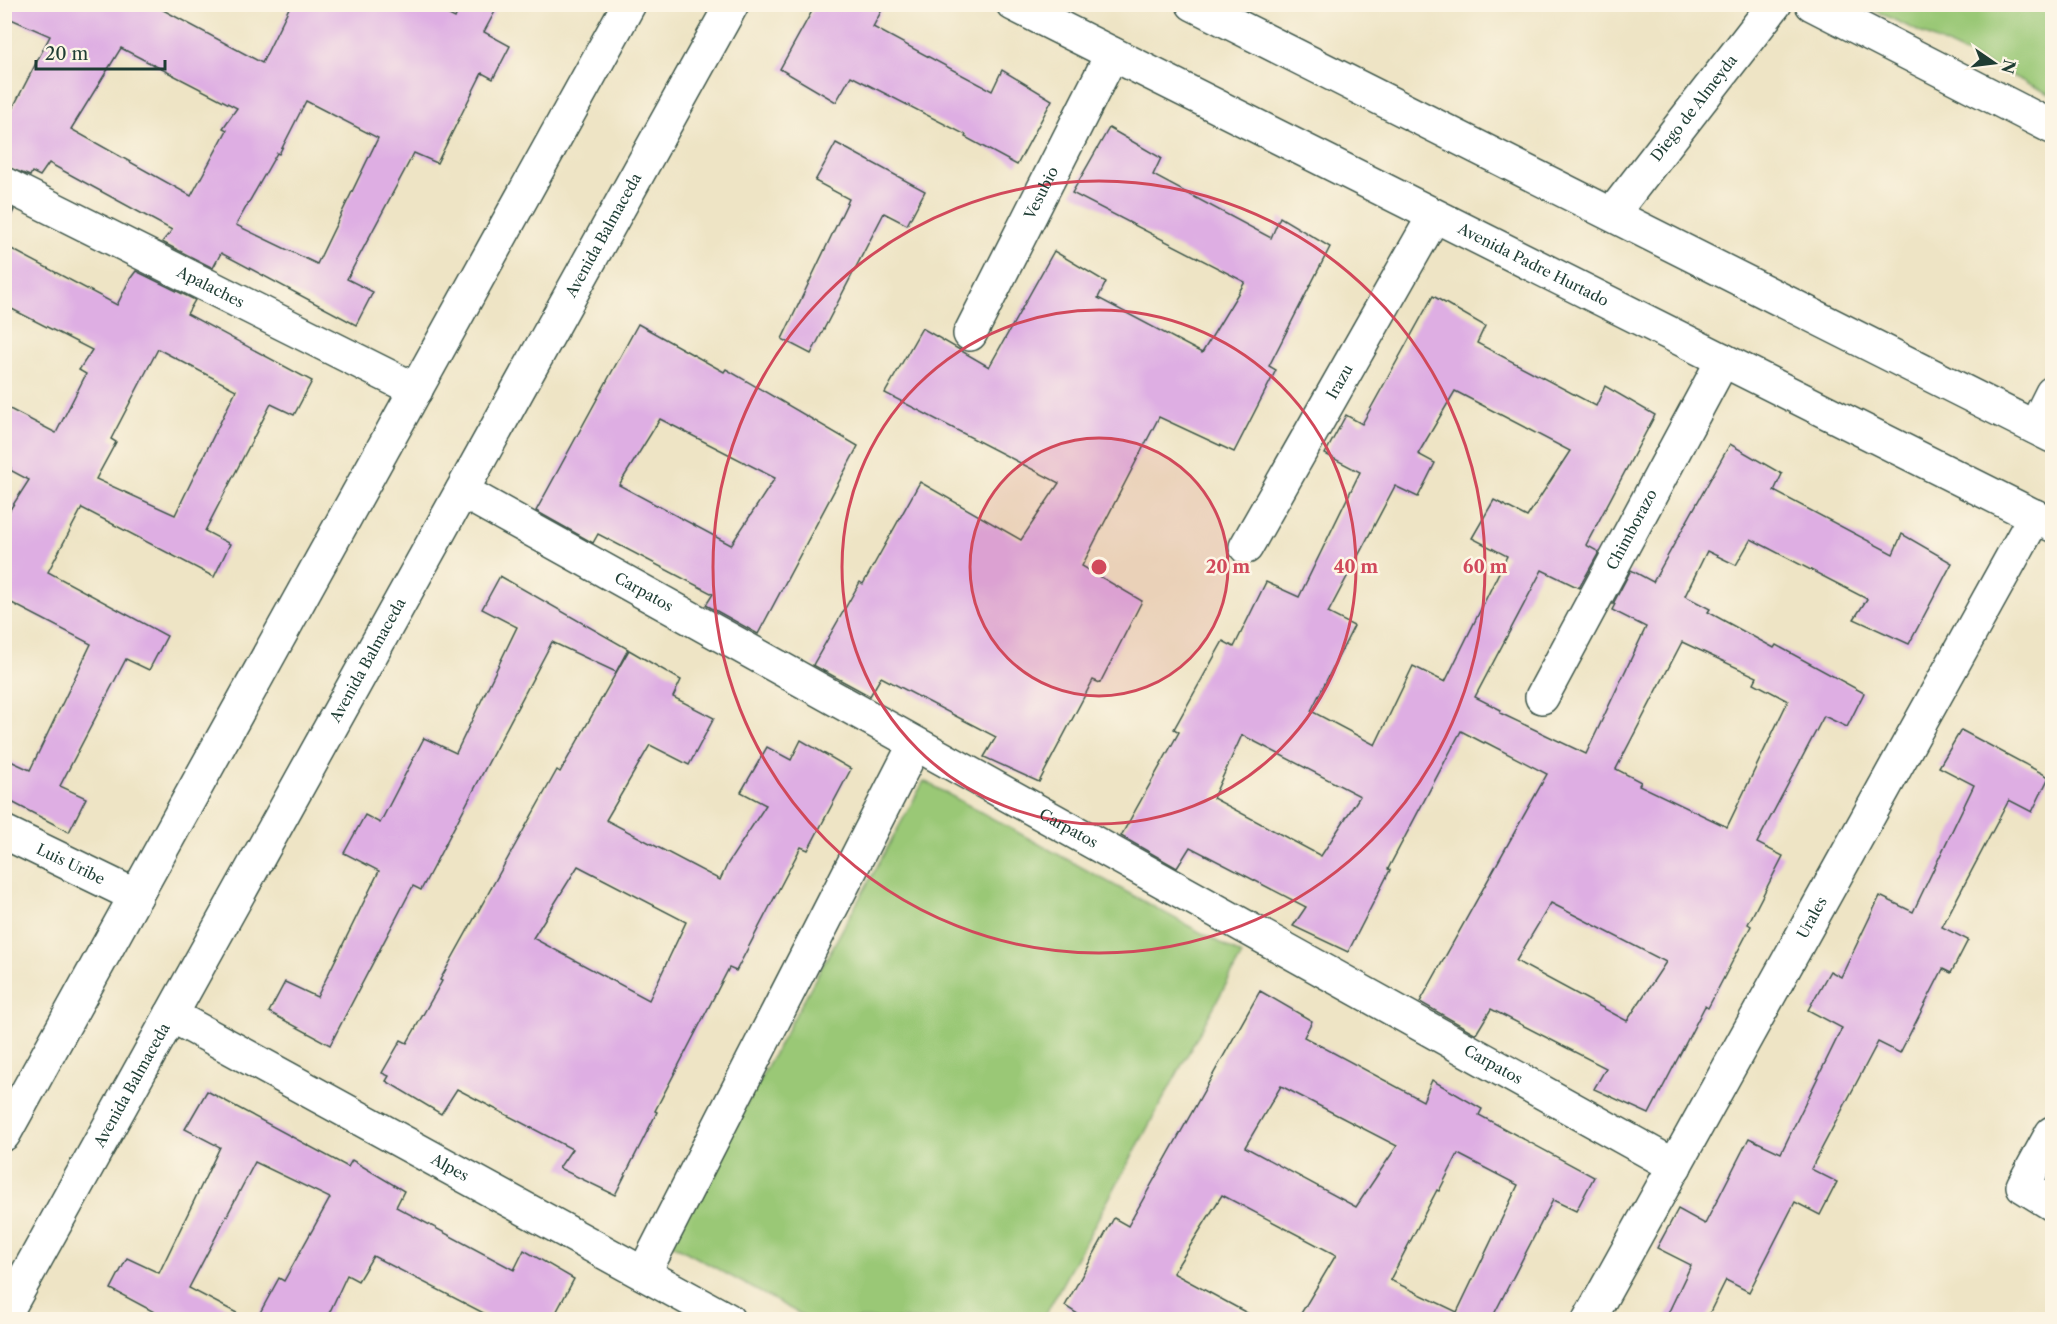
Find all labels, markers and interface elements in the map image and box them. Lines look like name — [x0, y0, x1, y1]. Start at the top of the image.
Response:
scale bar — [36, 33, 165, 71]
north arrow — [1964, 33, 2024, 93]
text: 20 m — [45, 43, 89, 65]
street label: Diego de Almeyda — [1646, 51, 1741, 165]
text: N — [1997, 57, 2020, 76]
street label: Vesubio — [1019, 163, 1062, 223]
street label: Avenida Balmaceda — [561, 169, 645, 301]
street label: Avenida Padre Hurtado — [1454, 218, 1612, 310]
street label: Apalaches — [173, 262, 248, 312]
street label: Irazu — [1322, 361, 1357, 402]
street label: Chimborazo — [1602, 486, 1661, 573]
text: 20 m — [1206, 556, 1250, 578]
text: 40 m — [1334, 556, 1378, 578]
text: 60 m — [1463, 556, 1507, 578]
centre of rings — [1089, 557, 1109, 577]
street label: Carpatos — [611, 568, 677, 616]
street label: Avenida Balmaceda — [325, 594, 410, 726]
street label: Carpatos — [1036, 804, 1101, 852]
street label: Luis Uribe — [33, 839, 108, 888]
street label: Urales — [1793, 893, 1831, 942]
street label: Avenida Balmaceda — [89, 1019, 174, 1151]
street label: Carpatos — [1461, 1040, 1526, 1088]
street label: Alpes — [427, 1149, 472, 1185]

